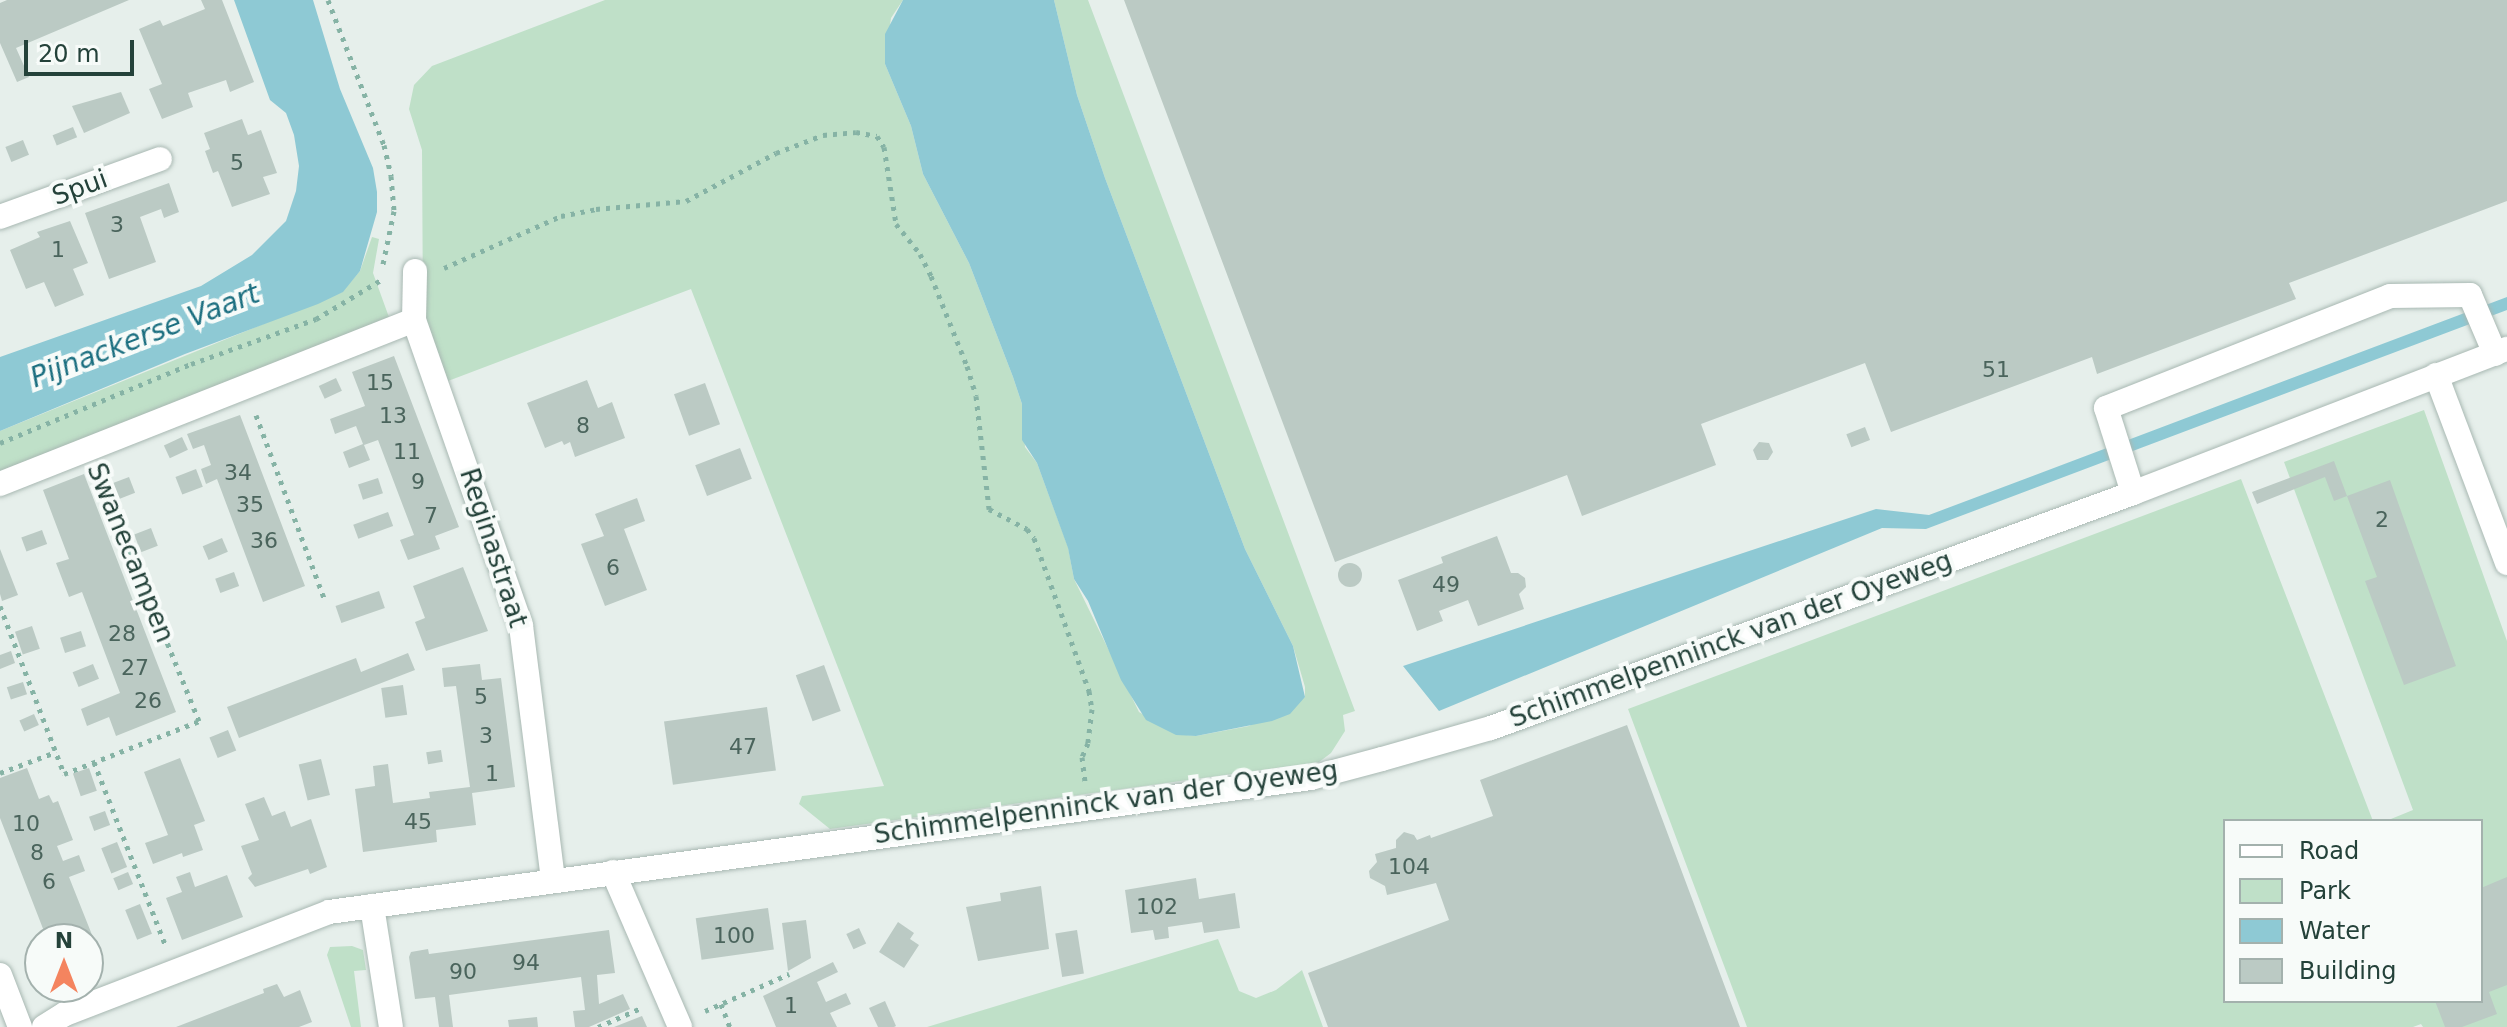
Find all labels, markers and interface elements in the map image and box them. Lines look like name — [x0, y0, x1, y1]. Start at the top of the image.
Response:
scale bar — [28, 24, 138, 74]
text: 20 m — [38, 40, 100, 68]
house number: 5 — [230, 150, 244, 176]
street label: Spui — [48, 164, 112, 212]
house number: 3 — [110, 212, 124, 238]
house number: 1 — [51, 237, 65, 263]
water label: Pijnackerse Vaart — [26, 277, 264, 395]
house number: 51 — [1982, 357, 2010, 383]
house number: 15 — [366, 370, 394, 396]
house number: 13 — [379, 403, 407, 429]
house number: 8 — [576, 413, 590, 439]
house number: 11 — [393, 439, 421, 465]
street label: Swanecampen — [80, 459, 180, 647]
house number: 34 — [224, 460, 252, 486]
street label: Reginastraat — [453, 464, 533, 632]
house number: 9 — [411, 469, 425, 495]
house number: 35 — [236, 492, 264, 518]
house number: 7 — [424, 503, 438, 529]
house number: 2 — [2375, 507, 2389, 533]
house number: 36 — [250, 528, 278, 554]
street label: Schimmelpenninck van der Oyeweg — [1506, 545, 1956, 735]
house number: 6 — [606, 555, 620, 581]
house number: 49 — [1432, 572, 1460, 598]
house number: 28 — [108, 621, 136, 647]
house number: 27 — [121, 655, 149, 681]
house number: 5 — [474, 684, 488, 710]
house number: 26 — [134, 688, 162, 714]
house number: 3 — [479, 723, 493, 749]
house number: 47 — [729, 734, 757, 760]
street label: Schimmelpenninck van der Oyeweg — [872, 755, 1340, 851]
house number: 1 — [485, 761, 499, 787]
house number: 45 — [404, 809, 432, 835]
house number: 10 — [12, 811, 40, 837]
legend — [2223, 819, 2483, 1003]
text: Road — [2299, 837, 2359, 865]
house number: 8 — [30, 840, 44, 866]
house number: 104 — [1388, 854, 1430, 880]
house number: 6 — [42, 869, 56, 895]
text: Park — [2299, 877, 2351, 905]
house number: 102 — [1136, 894, 1178, 920]
text: Water — [2299, 917, 2370, 945]
north arrow — [24, 923, 104, 1003]
house number: 100 — [713, 923, 755, 949]
text: N — [55, 928, 73, 953]
house number: 94 — [512, 950, 540, 976]
text: Building — [2299, 957, 2396, 985]
house number: 90 — [449, 959, 477, 985]
house number: 1 — [784, 993, 798, 1019]

